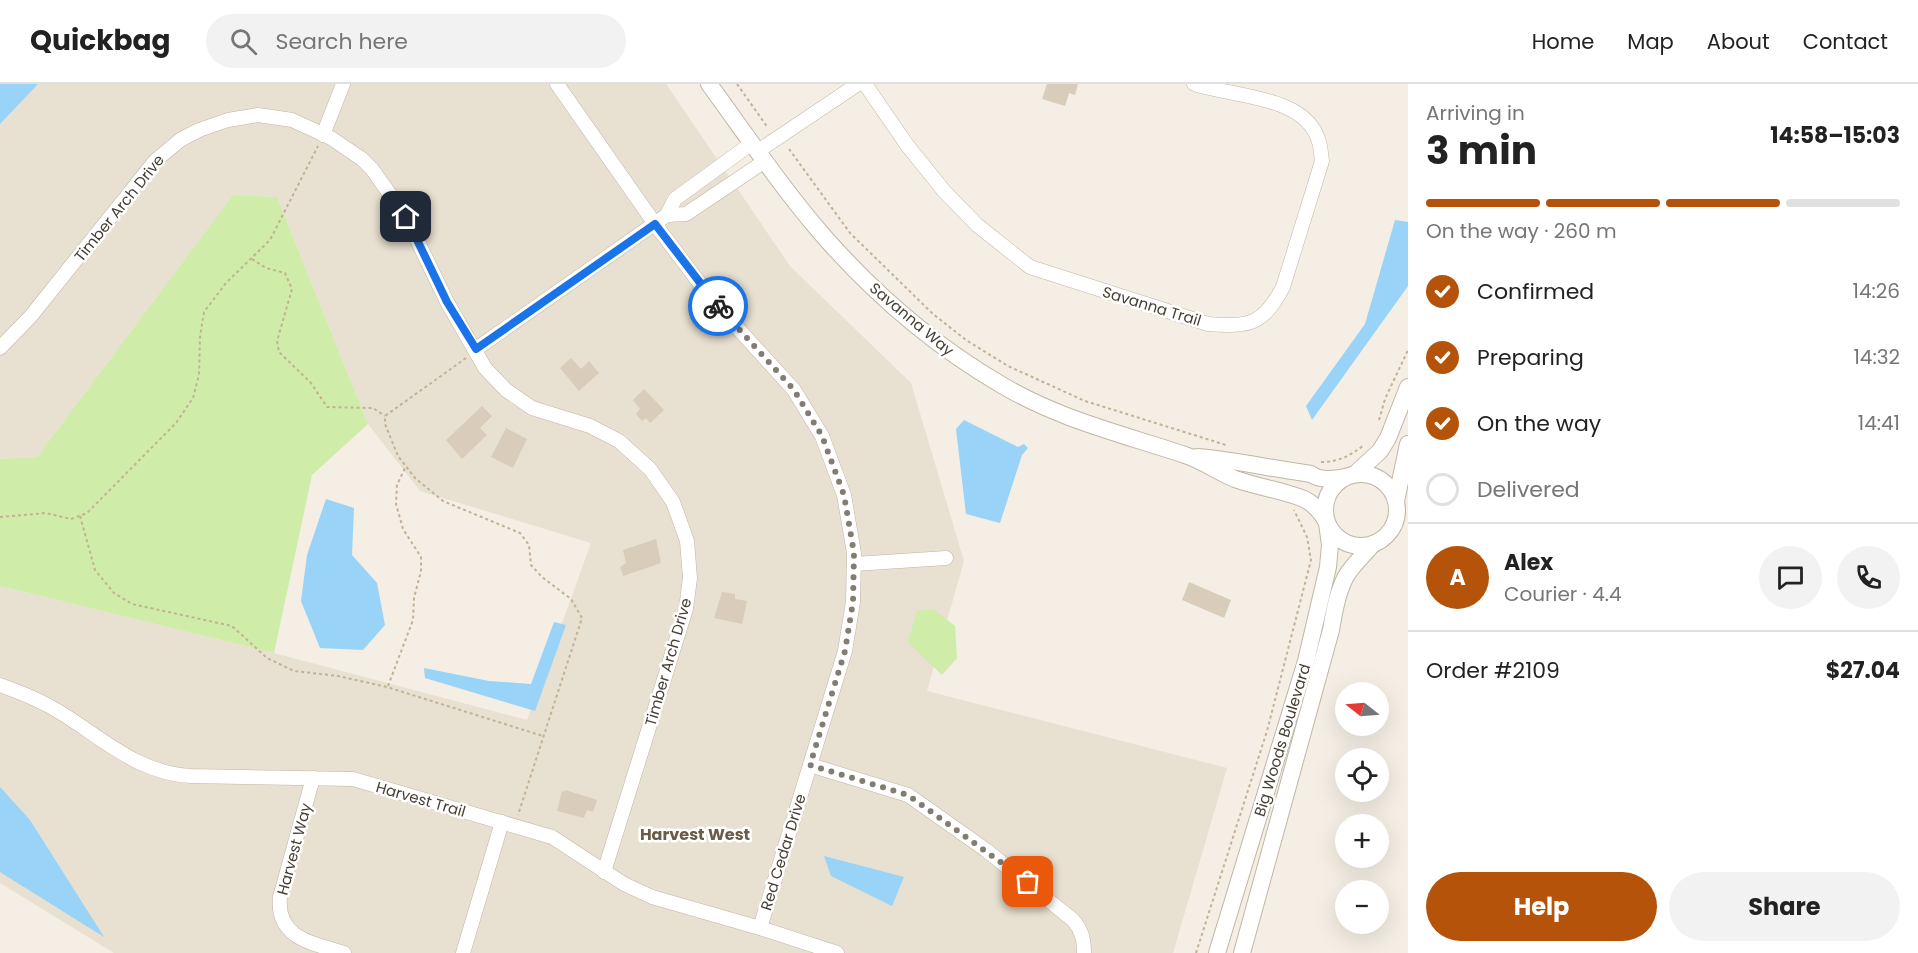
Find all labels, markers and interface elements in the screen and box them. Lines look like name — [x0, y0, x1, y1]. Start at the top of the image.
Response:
search box — [206, 14, 626, 68]
text: Quickbag — [30, 21, 170, 60]
icon: search — [227, 25, 260, 58]
text: Search here — [275, 26, 408, 57]
text: Home — [1532, 27, 1594, 56]
text: Map — [1627, 27, 1674, 56]
text: About — [1707, 27, 1770, 56]
text: Contact — [1803, 27, 1888, 56]
text: Arriving in — [1426, 99, 1525, 127]
text: 14:58–15:03 — [1770, 120, 1900, 151]
text: 3 min — [1426, 123, 1537, 178]
street label: Timber Arch Drive — [69, 150, 169, 266]
pin — [380, 191, 431, 242]
icon: home — [389, 200, 422, 233]
text: On the way · 260 m — [1426, 217, 1616, 245]
icon: check — [1426, 275, 1459, 308]
courier — [688, 276, 748, 336]
text: Confirmed — [1477, 276, 1594, 307]
text: 14:26 — [1853, 277, 1900, 305]
street label: Savanna Way — [865, 278, 959, 361]
street label: Savanna Trail — [1100, 281, 1204, 331]
icon: bike — [702, 290, 735, 323]
icon: check — [1426, 341, 1459, 374]
text: Preparing — [1477, 342, 1584, 373]
text: 14:32 — [1853, 343, 1900, 371]
icon: check — [1426, 407, 1459, 440]
text: On the way — [1477, 408, 1601, 439]
text: 14:41 — [1858, 409, 1900, 437]
text: Delivered — [1477, 474, 1580, 505]
button: chat — [1759, 546, 1822, 609]
button: phone — [1837, 546, 1900, 609]
text: Alex — [1504, 547, 1553, 578]
text: A — [1449, 562, 1466, 593]
text: Courier · 4.4 — [1504, 580, 1622, 608]
street label: Timber Arch Drive — [640, 596, 696, 728]
text: Order #2109 — [1426, 655, 1560, 686]
text: $27.04 — [1826, 655, 1900, 686]
street label: Big Woods Boulevard — [1249, 661, 1315, 819]
north arrow — [1335, 682, 1389, 736]
map controls — [1335, 682, 1389, 934]
button: locate — [1335, 748, 1389, 802]
street label: Harvest Trail — [374, 776, 468, 822]
street label: Red Cedar Drive — [755, 791, 811, 913]
street label: Harvest Way — [272, 800, 316, 897]
button: + — [1335, 814, 1389, 868]
district label: Harvest West — [640, 823, 750, 846]
pin — [1002, 856, 1053, 907]
icon: bag — [1011, 865, 1044, 898]
button: Help — [1426, 872, 1657, 941]
button: Share — [1669, 872, 1900, 941]
button: − — [1335, 880, 1389, 934]

